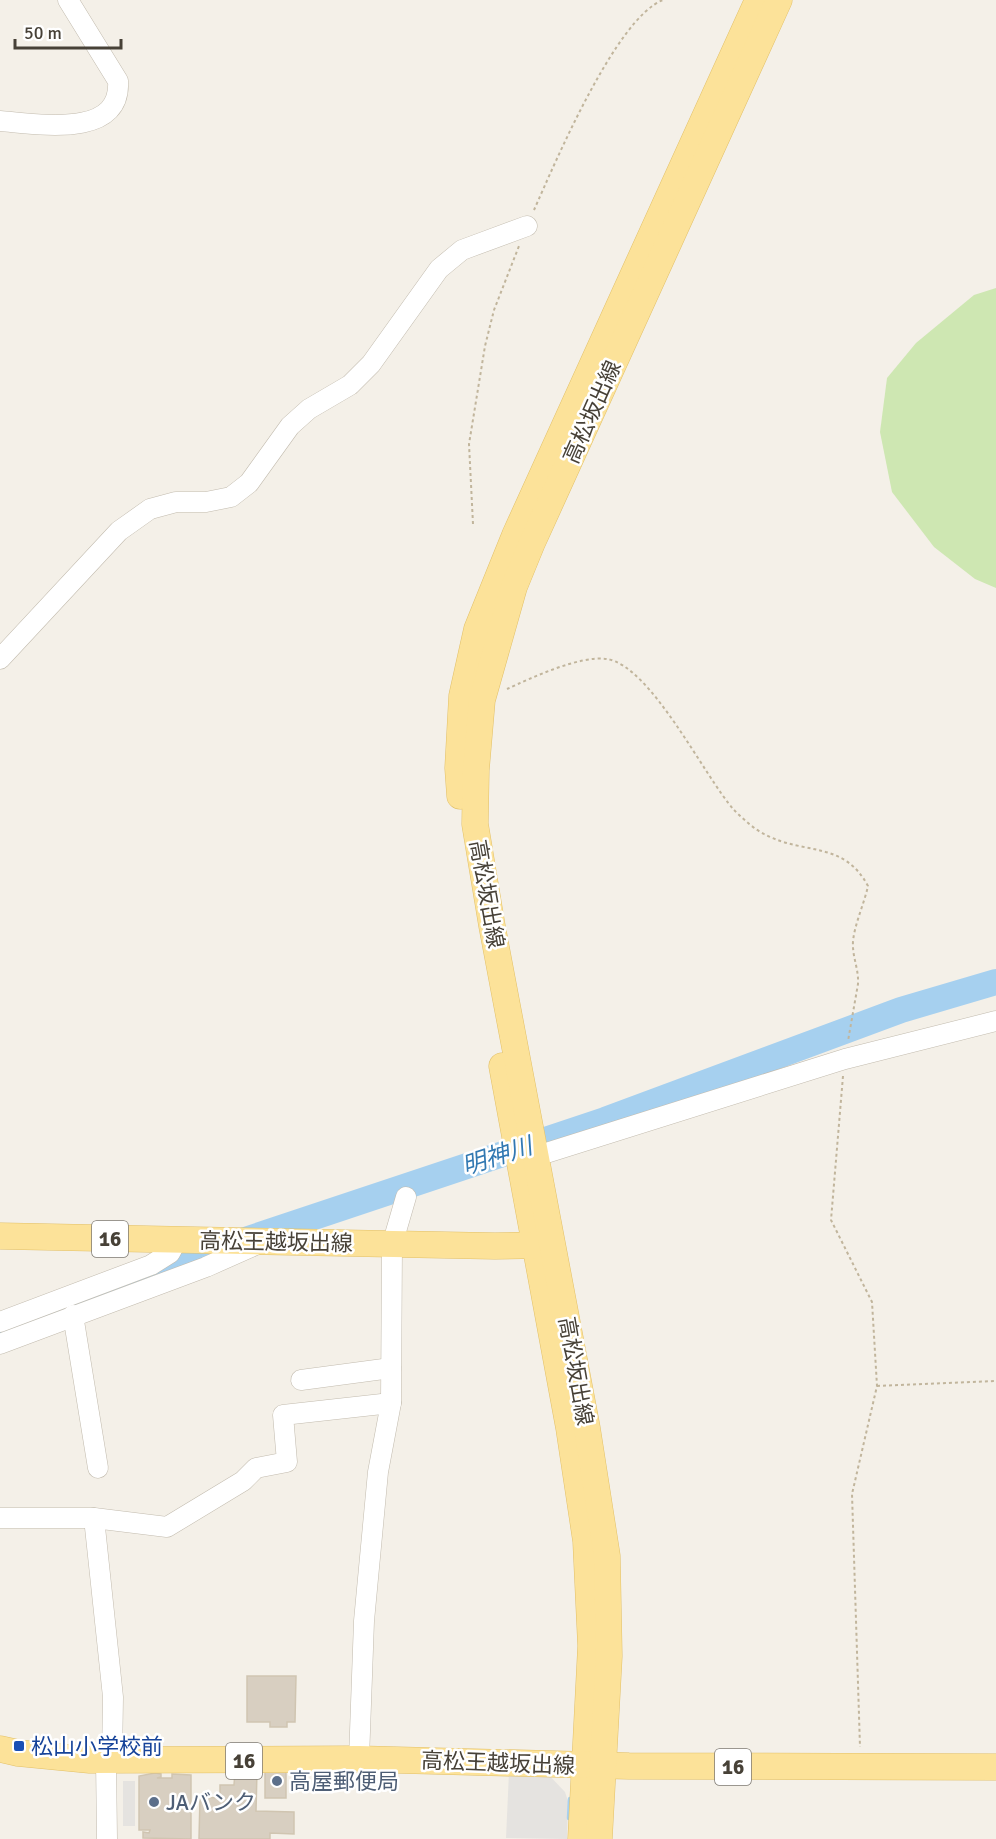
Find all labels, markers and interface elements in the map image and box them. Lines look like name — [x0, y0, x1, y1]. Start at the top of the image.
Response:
scale bar — [15, 12, 122, 50]
text: 50 m — [24, 22, 62, 44]
street label: 高松坂出線 — [557, 356, 627, 468]
street label: 高松坂出線 — [464, 837, 510, 951]
water label: 明神川 — [458, 1130, 539, 1181]
road number: 16 — [92, 1221, 128, 1257]
street label: 高松王越坂出線 — [199, 1227, 353, 1257]
street label: 高松坂出線 — [553, 1314, 599, 1428]
place label: 松山小学校前 — [31, 1733, 163, 1760]
marker: 松山小学校前 — [12, 1739, 26, 1753]
road number: 16 — [226, 1743, 262, 1779]
street label: 高松王越坂出線 — [421, 1747, 575, 1779]
road number: 16 — [715, 1749, 751, 1785]
place label: 高屋郵便局 — [289, 1768, 399, 1795]
marker: 高屋郵便局 — [270, 1774, 284, 1788]
place label: JAバンク — [166, 1789, 256, 1816]
marker: JAバンク — [147, 1795, 161, 1809]

